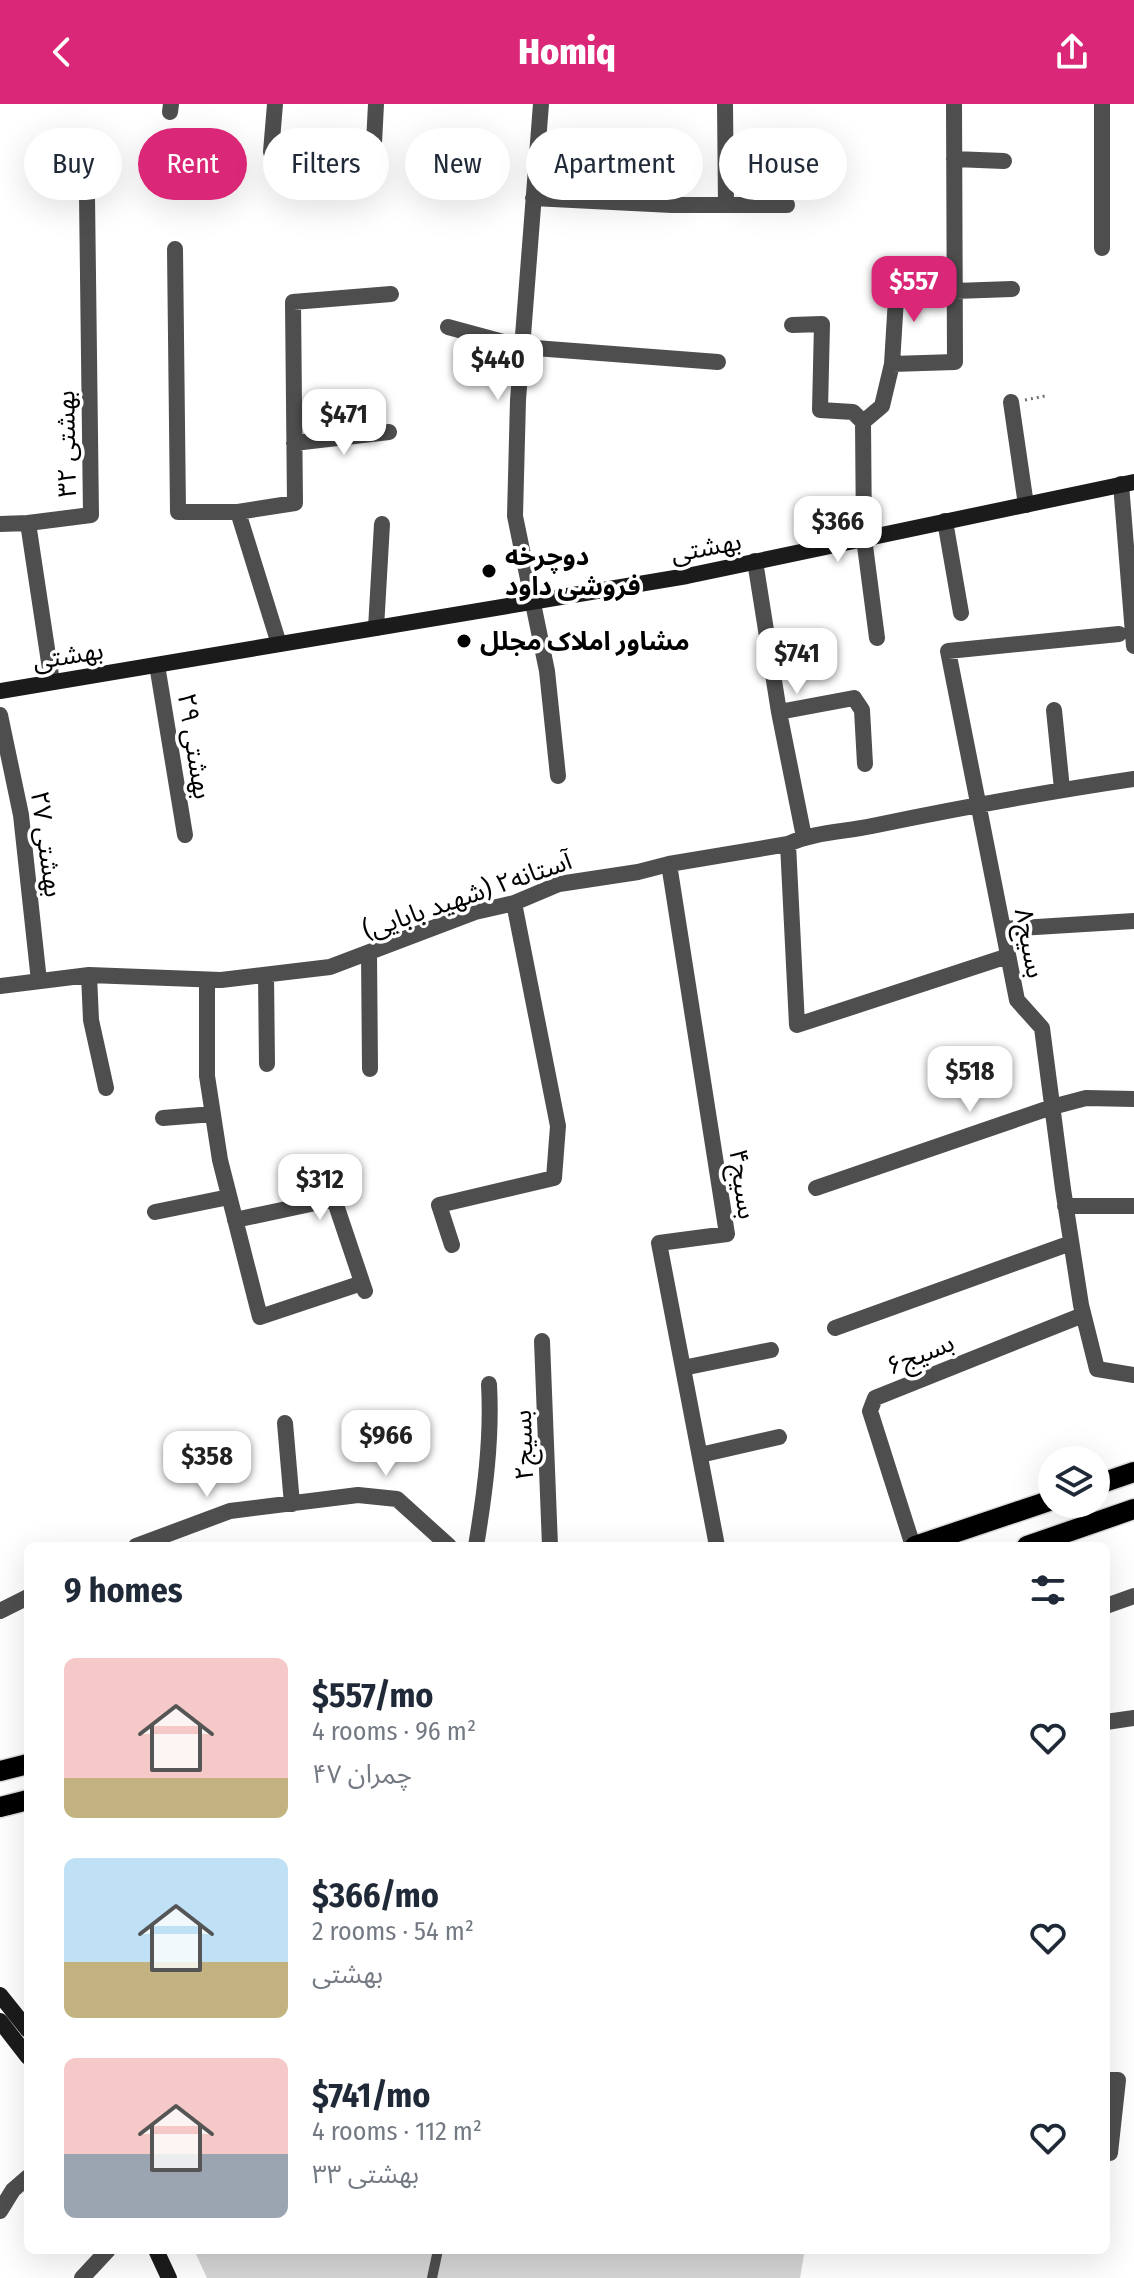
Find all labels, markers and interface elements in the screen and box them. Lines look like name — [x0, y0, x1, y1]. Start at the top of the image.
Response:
icon: back — [40, 30, 84, 74]
text: Homiq — [518, 30, 616, 74]
icon: share — [1050, 30, 1094, 74]
chip: Buy — [24, 128, 122, 200]
chip: Rent — [138, 128, 247, 200]
chip: Filters — [263, 128, 389, 200]
chip: New — [405, 128, 510, 200]
chip: Apartment — [526, 128, 703, 200]
chip: House — [719, 128, 847, 200]
pin: $557 — [867, 256, 961, 324]
text: $557 — [890, 266, 938, 297]
pin: $440 — [451, 334, 545, 402]
text: $440 — [471, 344, 525, 375]
pin: $471 — [297, 389, 391, 457]
street label: بهشتی ۳۲ — [50, 390, 83, 498]
text: $471 — [320, 399, 368, 430]
pin: $366 — [791, 496, 885, 564]
text: $366 — [812, 506, 864, 537]
street label: بهشتی — [668, 525, 744, 569]
place label: دوچرخه فروشی داود — [505, 541, 641, 602]
marker: دوچرخه فروشی داود — [480, 562, 498, 580]
place label: مشاور املاک مجلل — [480, 626, 690, 657]
pin: $741 — [750, 628, 844, 696]
marker: مشاور املاک مجلل — [455, 632, 473, 650]
street label: بهشتی — [31, 635, 106, 676]
text: $741 — [774, 638, 820, 669]
street label: بهشتی ۲۹ — [171, 691, 218, 801]
street label: بهشتی ۲۷ — [24, 789, 69, 899]
street label: آستانه۲ (شهید بابایی) — [359, 845, 577, 946]
street label: بسیج۸ — [1004, 906, 1051, 981]
pin: $518 — [923, 1046, 1017, 1114]
text: $518 — [945, 1056, 995, 1087]
street label: بسیج۴ — [718, 1147, 763, 1222]
pin: $312 — [273, 1154, 367, 1222]
text: $312 — [296, 1164, 344, 1195]
street label: بسیج۶ — [882, 1327, 960, 1386]
street label: بسیج۲ — [507, 1409, 544, 1481]
pin: $966 — [339, 1410, 433, 1478]
text: $966 — [359, 1420, 413, 1451]
pin: $358 — [160, 1431, 254, 1499]
text: $358 — [181, 1441, 233, 1472]
map controls — [1038, 1446, 1110, 1518]
button: layers — [1038, 1446, 1110, 1518]
icon: filters — [1026, 1568, 1070, 1612]
text: 9 homes — [64, 1570, 183, 1611]
text: $557/mo — [312, 1675, 433, 1716]
icon: home — [128, 1690, 224, 1786]
text: 4 rooms · 96 m² — [312, 1716, 476, 1747]
icon: heart — [1026, 1716, 1070, 1760]
text: چمران ۴۷ — [312, 1759, 412, 1790]
text: $366/mo — [312, 1875, 439, 1916]
icon: home — [128, 1890, 224, 1986]
text: 2 rooms · 54 m² — [312, 1916, 474, 1947]
icon: heart — [1026, 1916, 1070, 1960]
text: بهشتی — [312, 1959, 383, 1990]
text: $741/mo — [312, 2075, 430, 2116]
icon: home — [128, 2090, 224, 2186]
text: 4 rooms · 112 m² — [312, 2116, 482, 2147]
icon: heart — [1026, 2116, 1070, 2160]
text: بهشتی ۳۳ — [312, 2159, 419, 2190]

